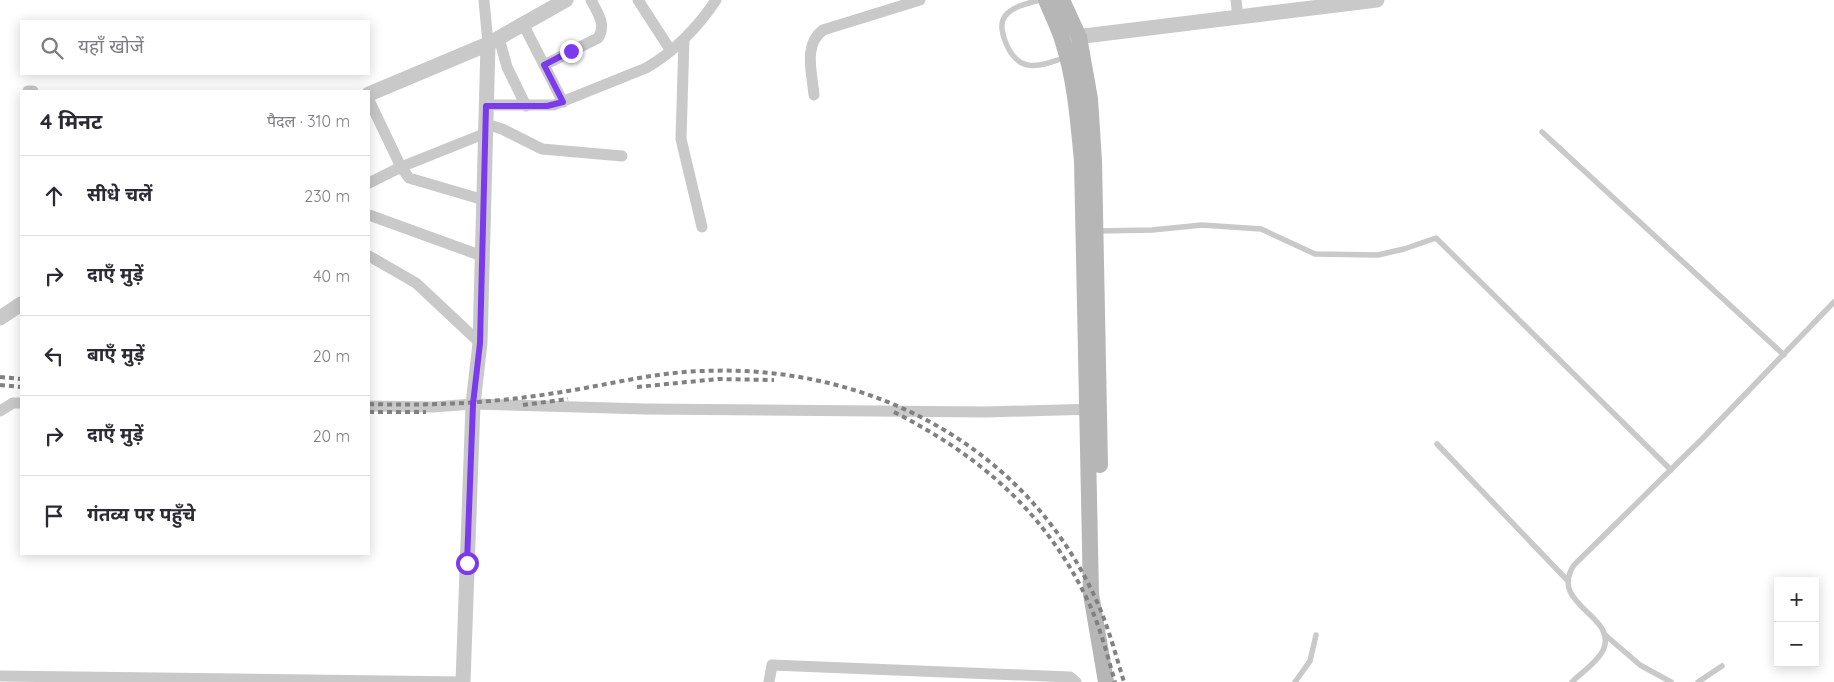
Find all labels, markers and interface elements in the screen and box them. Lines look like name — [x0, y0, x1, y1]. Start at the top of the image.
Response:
search box — [20, 20, 370, 75]
icon: search — [38, 34, 66, 62]
text: यहाँ खोजें — [78, 34, 144, 58]
route end — [560, 40, 583, 63]
text: 4 मिनट — [40, 108, 102, 134]
text: पैदल · 310 m — [267, 111, 350, 131]
icon: ahead — [40, 182, 68, 210]
text: सीधे चलें — [87, 182, 152, 206]
text: 230 m — [304, 186, 350, 206]
icon: right — [40, 262, 68, 290]
text: दाएँ मुड़ें — [87, 262, 143, 286]
text: 40 m — [313, 266, 350, 286]
icon: left — [40, 342, 68, 370]
text: बाएँ मुड़ें — [87, 342, 144, 366]
text: 20 m — [313, 346, 350, 366]
icon: right — [40, 422, 68, 450]
text: दाएँ मुड़ें — [87, 422, 143, 446]
text: 20 m — [313, 426, 350, 446]
icon: arrive — [40, 502, 68, 530]
text: गंतव्य पर पहुँचे — [87, 502, 195, 526]
route start — [456, 552, 479, 575]
map controls — [1774, 577, 1819, 667]
button: + — [1774, 577, 1819, 622]
button: − — [1774, 622, 1819, 667]

